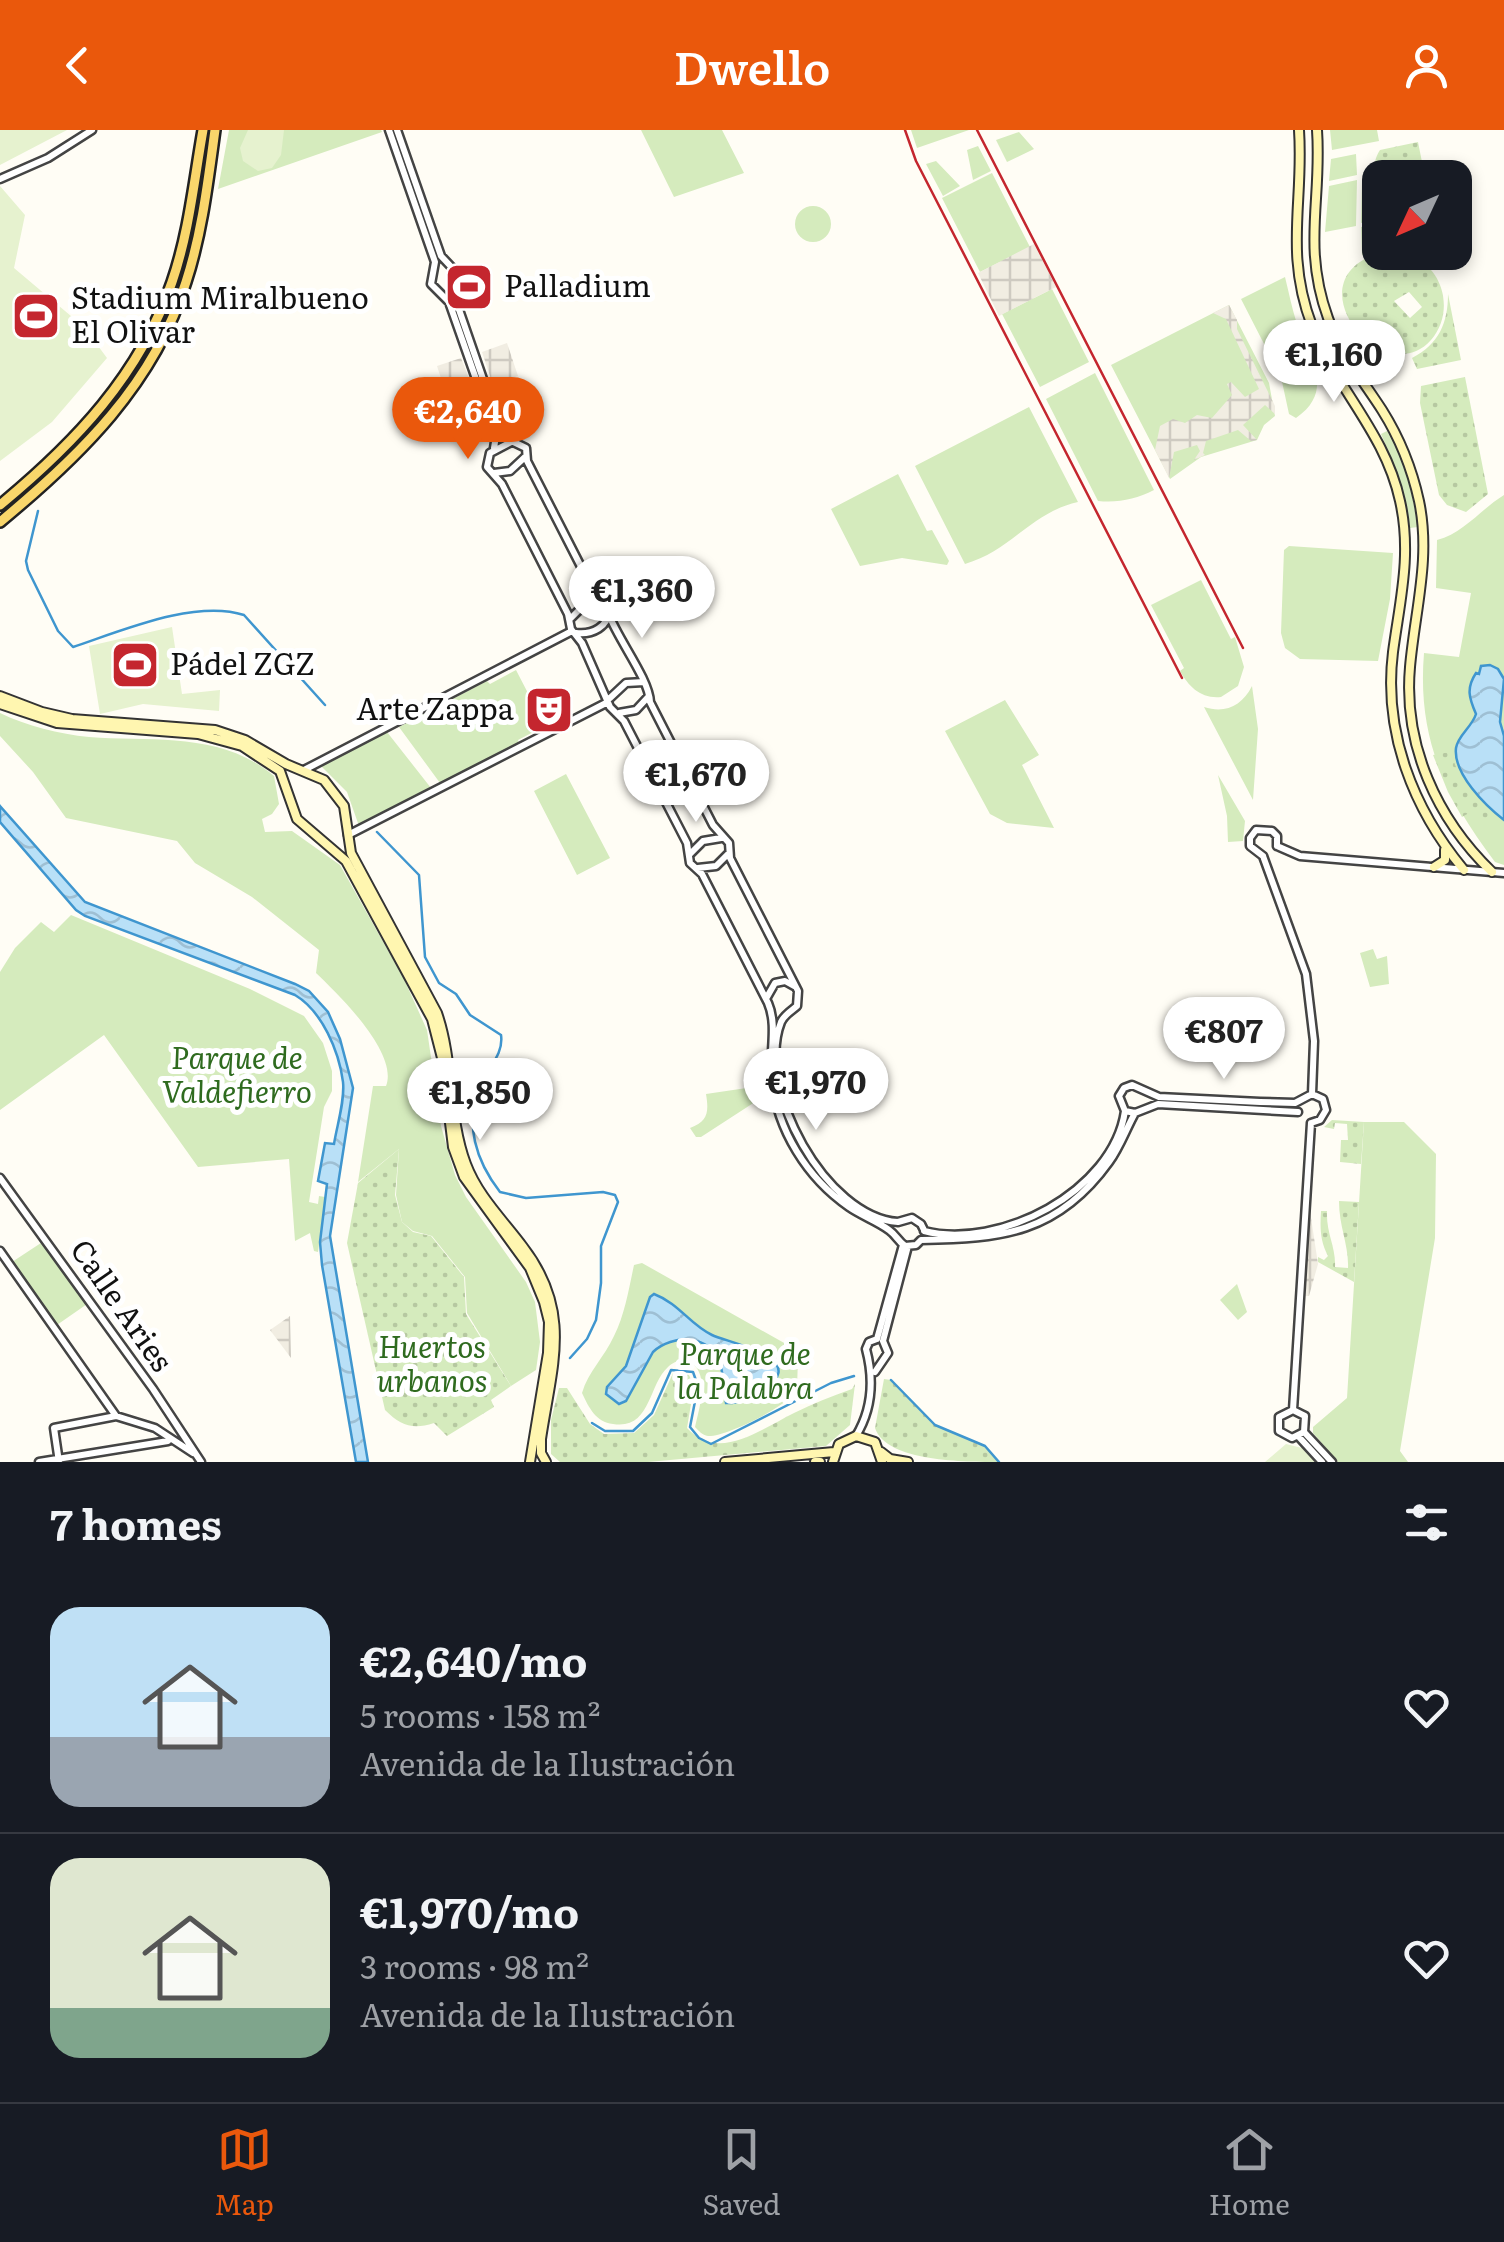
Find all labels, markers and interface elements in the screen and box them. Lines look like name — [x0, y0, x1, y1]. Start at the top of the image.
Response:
text: Dwello — [674, 32, 830, 99]
icon: back — [50, 38, 105, 93]
icon: person — [1399, 38, 1454, 93]
north arrow — [1362, 160, 1472, 270]
map controls — [1362, 160, 1472, 270]
sports icon: Palladium — [443, 261, 495, 313]
place label: Palladium — [504, 262, 651, 306]
place label: Stadium Miralbueno El Olivar — [71, 274, 369, 352]
sports icon: Stadium Miralbueno El Olivar — [10, 290, 62, 342]
pin: €1,160 — [1253, 320, 1415, 405]
text: €1,160 — [1285, 328, 1383, 376]
pin: €2,640 — [387, 377, 549, 462]
text: €2,640 — [414, 385, 522, 433]
pin: €1,360 — [561, 556, 723, 641]
text: €1,360 — [591, 564, 693, 612]
sports icon: Pádel ZGZ — [109, 639, 161, 691]
place label: Pádel ZGZ — [170, 640, 315, 684]
theatre icon: Arte Zappa — [523, 684, 575, 736]
place label: Arte Zappa — [356, 685, 515, 729]
pin: €1,670 — [615, 740, 777, 825]
text: €1,670 — [645, 748, 747, 796]
pin: €807 — [1165, 997, 1283, 1082]
text: €807 — [1185, 1005, 1263, 1053]
park label: Parque de Valdefierro — [162, 1034, 312, 1112]
pin: €1,970 — [735, 1048, 897, 1133]
text: €1,970 — [765, 1056, 867, 1104]
pin: €1,850 — [399, 1058, 561, 1143]
text: €1,850 — [429, 1066, 531, 1114]
street label: Calle Aries — [62, 1229, 185, 1379]
park label: Huertos urbanos — [376, 1323, 488, 1401]
park label: Parque de la Palabra — [677, 1330, 813, 1408]
text: 7 homes — [50, 1491, 222, 1553]
icon: filters — [1399, 1495, 1454, 1550]
text: €2,640/mo — [360, 1628, 588, 1690]
icon: home — [130, 1647, 250, 1767]
icon: heart — [1399, 1680, 1454, 1735]
text: 5 rooms · 158 m² — [360, 1690, 600, 1738]
text: Avenida de la Ilustración — [360, 1738, 735, 1786]
text: €1,970/mo — [360, 1879, 579, 1941]
icon: home — [130, 1898, 250, 2018]
icon: heart — [1399, 1931, 1454, 1986]
text: 3 rooms · 98 m² — [360, 1941, 589, 1989]
text: Avenida de la Ilustración — [360, 1989, 735, 2037]
tab: Map — [214, 2122, 274, 2224]
tab: Saved — [702, 2122, 780, 2224]
tab: Home — [1209, 2122, 1290, 2224]

